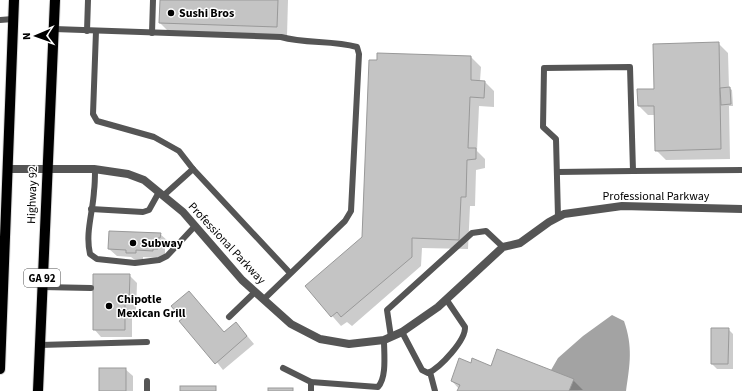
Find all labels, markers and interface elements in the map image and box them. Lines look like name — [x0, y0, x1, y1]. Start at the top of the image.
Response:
place label: Sushi Bros — [179, 5, 234, 22]
marker: Sushi Bros — [166, 8, 176, 18]
north arrow — [16, 16, 56, 56]
text: N — [19, 32, 34, 40]
street label: Highway 92 — [23, 166, 42, 224]
street label: Professional Parkway — [603, 188, 710, 205]
street label: Professional Parkway — [184, 198, 270, 288]
place label: Subway — [141, 235, 184, 252]
marker: Subway — [128, 238, 138, 248]
road number: GA 92 — [24, 269, 60, 287]
place label: Chipotle Mexican Grill — [117, 291, 186, 322]
marker: Chipotle Mexican Grill — [104, 301, 114, 311]

